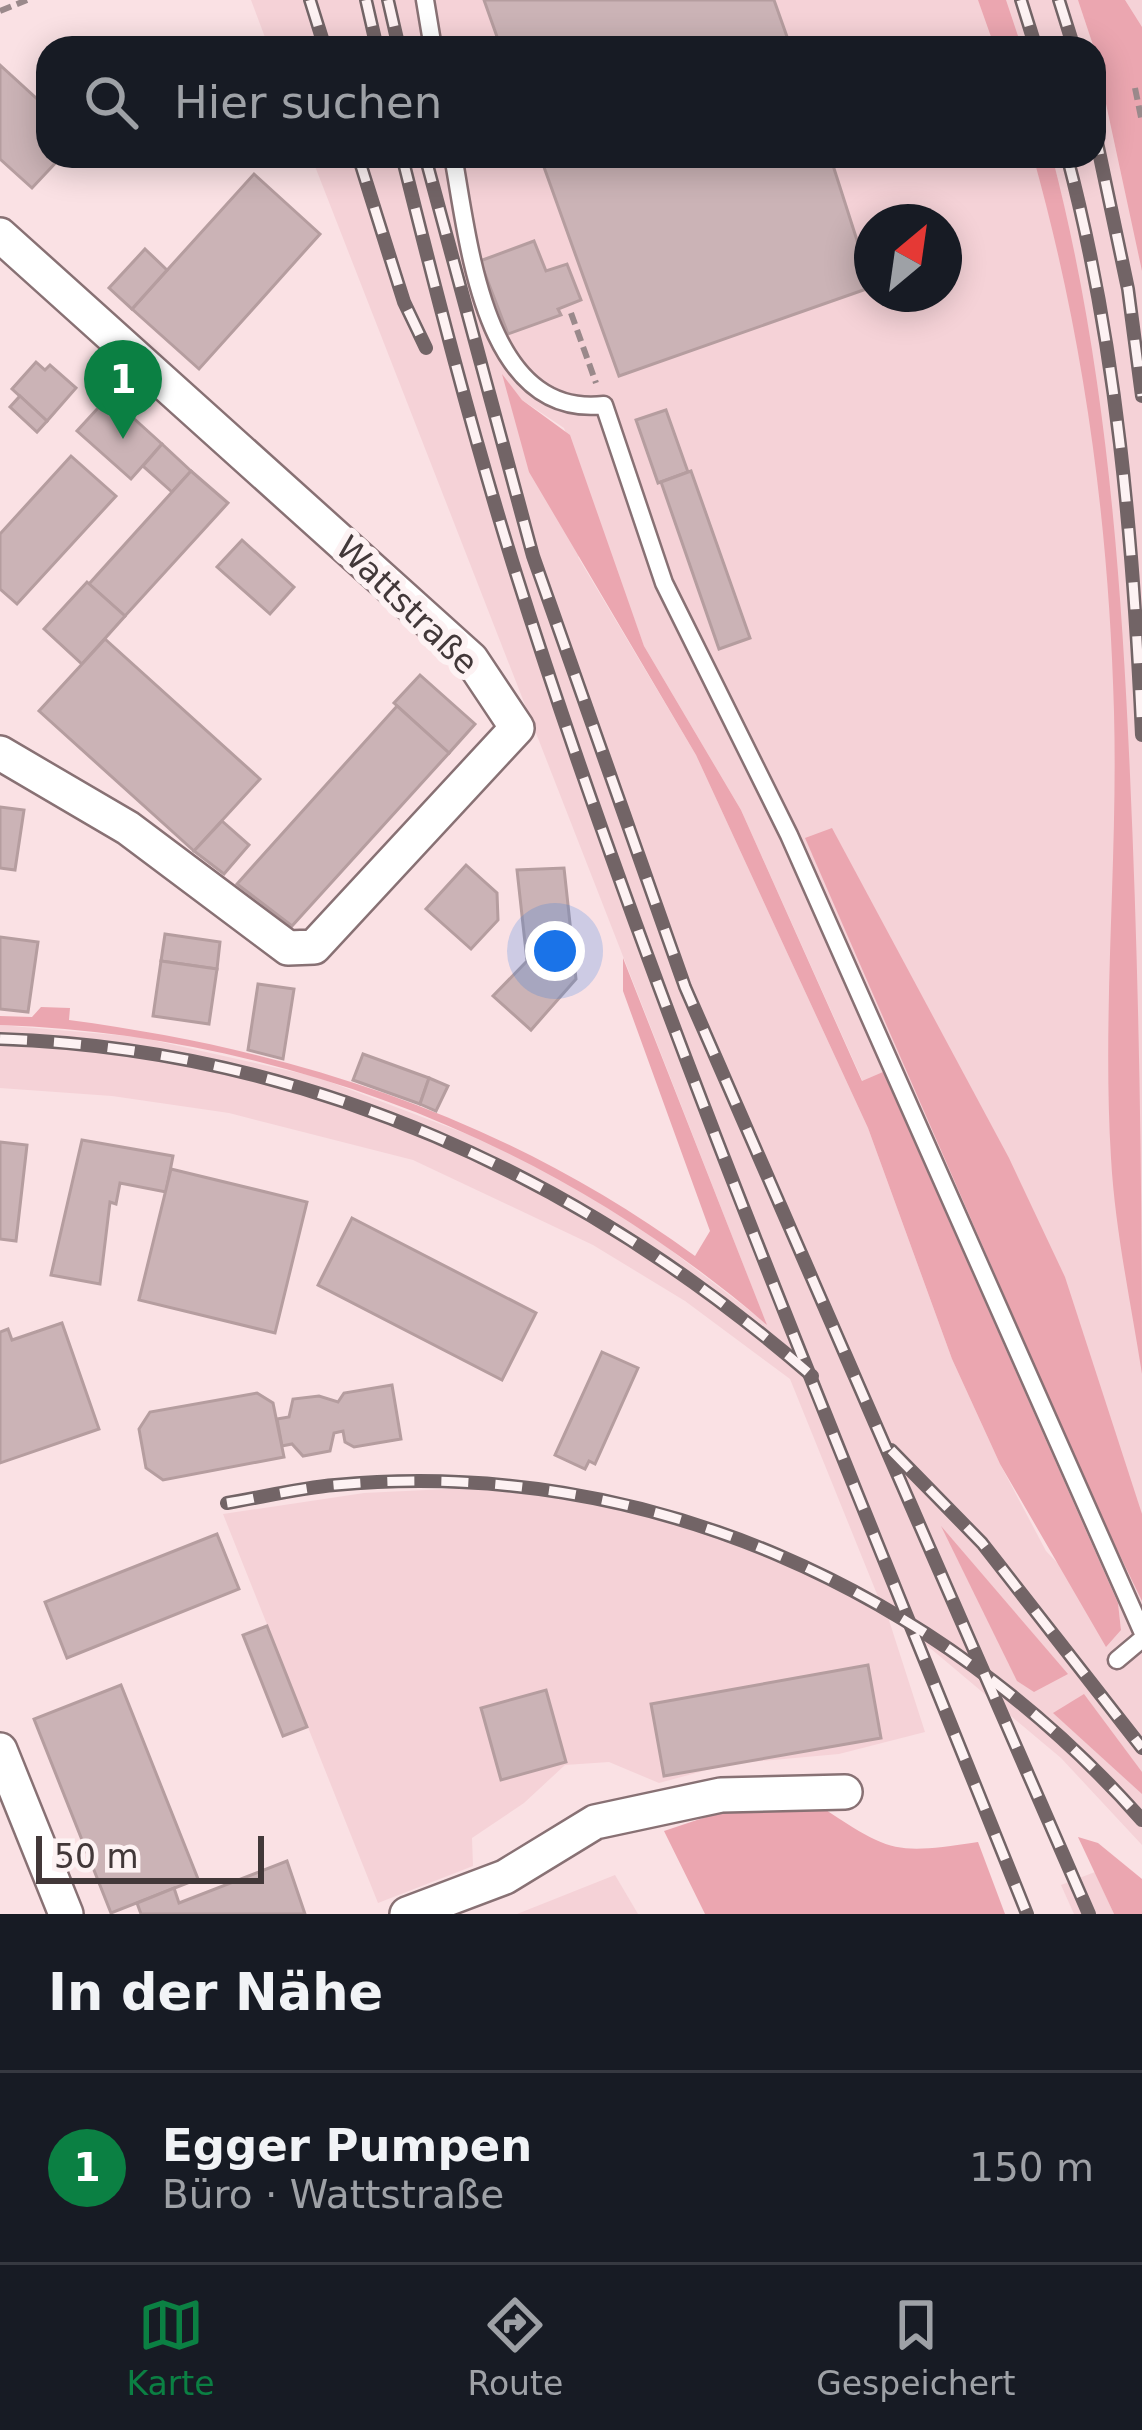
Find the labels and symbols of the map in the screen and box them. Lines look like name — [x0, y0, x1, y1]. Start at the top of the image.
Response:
north arrow — [854, 204, 962, 312]
pin: 1 — [84, 340, 162, 439]
street label: Wattstraße — [328, 528, 486, 682]
your location — [525, 921, 585, 981]
scale bar — [36, 1830, 264, 1883]

